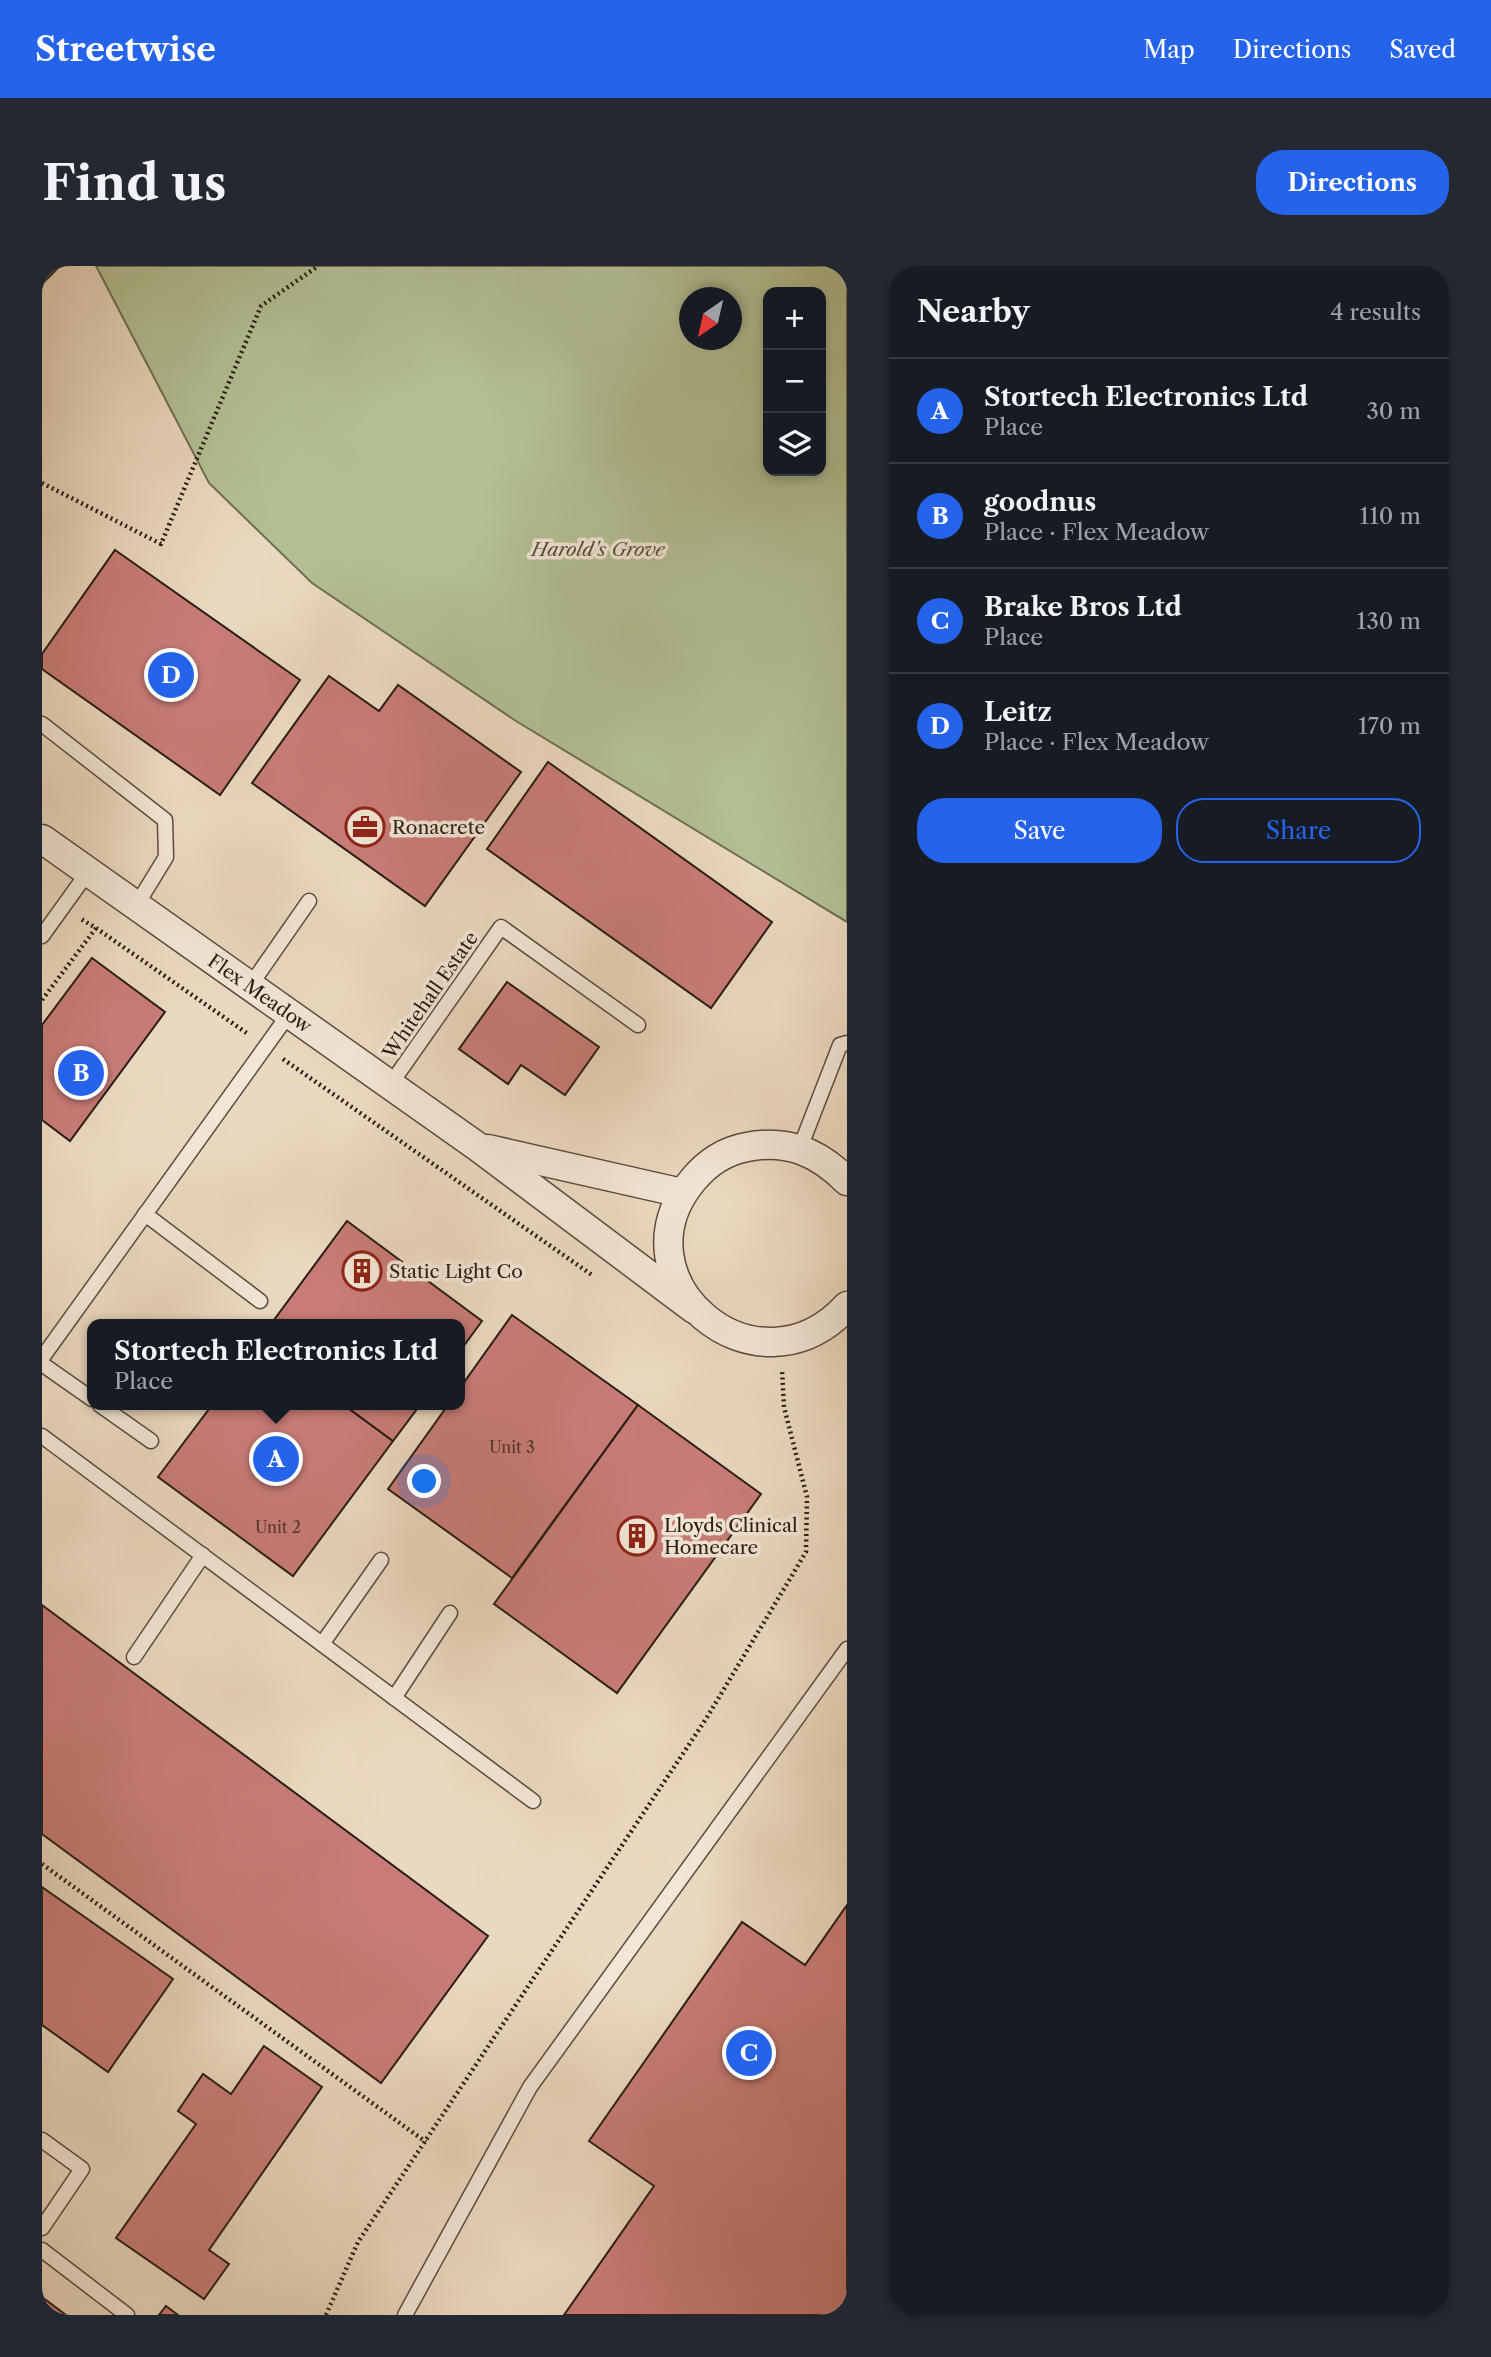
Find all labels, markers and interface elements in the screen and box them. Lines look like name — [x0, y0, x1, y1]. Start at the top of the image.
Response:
text: Streetwise — [35, 29, 216, 70]
text: Map — [1143, 35, 1195, 64]
text: Directions — [1233, 35, 1351, 64]
text: Saved — [1389, 35, 1456, 64]
button: Directions — [1256, 150, 1449, 215]
text: Find us — [42, 152, 226, 213]
north arrow — [679, 287, 742, 350]
map controls — [763, 287, 826, 476]
button: + — [763, 287, 826, 350]
text: Nearby — [917, 293, 1030, 330]
text: 4 results — [1330, 298, 1421, 326]
button: − — [763, 350, 826, 413]
text: Stortech Electronics Ltd — [984, 381, 1308, 413]
text: A — [931, 397, 949, 425]
text: 30 m — [1366, 397, 1421, 425]
button: layers — [763, 413, 826, 476]
text: Place — [984, 413, 1043, 441]
text: goodnus — [984, 486, 1096, 518]
text: B — [931, 502, 949, 530]
text: 110 m — [1360, 502, 1421, 530]
text: Place · Flex Meadow — [984, 518, 1209, 546]
park label: Harold's Grove — [529, 538, 665, 561]
text: Brake Bros Ltd — [984, 591, 1182, 623]
text: C — [931, 607, 949, 635]
text: 130 m — [1357, 607, 1421, 635]
text: Place — [984, 623, 1043, 651]
pin: D — [148, 649, 194, 701]
text: Leitz — [984, 696, 1052, 728]
text: D — [930, 712, 950, 740]
text: 170 m — [1358, 712, 1421, 740]
text: Place · Flex Meadow — [984, 728, 1209, 756]
button: Save — [917, 798, 1162, 863]
button: Share — [1176, 798, 1421, 863]
office icon: Ronacrete — [344, 806, 386, 848]
place label: Ronacrete — [392, 816, 485, 839]
street label: Whitehall Estate — [377, 927, 483, 1064]
street label: Flex Meadow — [203, 949, 316, 1038]
pin: B — [58, 1047, 104, 1099]
building icon: Static Light Co — [341, 1250, 383, 1292]
place label: Static Light Co — [389, 1260, 523, 1283]
popup — [87, 1319, 465, 1410]
text: Stortech Electronics Ltd — [114, 1335, 438, 1367]
text: Place — [114, 1367, 173, 1395]
pin: A — [253, 1433, 299, 1485]
house number: Unit 3 — [489, 1437, 535, 1457]
your location — [407, 1464, 441, 1498]
place label: Lloyds Clinical Homecare — [664, 1514, 798, 1559]
building icon: Lloyds Clinical Homecare — [616, 1515, 658, 1557]
house number: Unit 2 — [255, 1517, 301, 1537]
pin: C — [726, 2027, 772, 2079]

